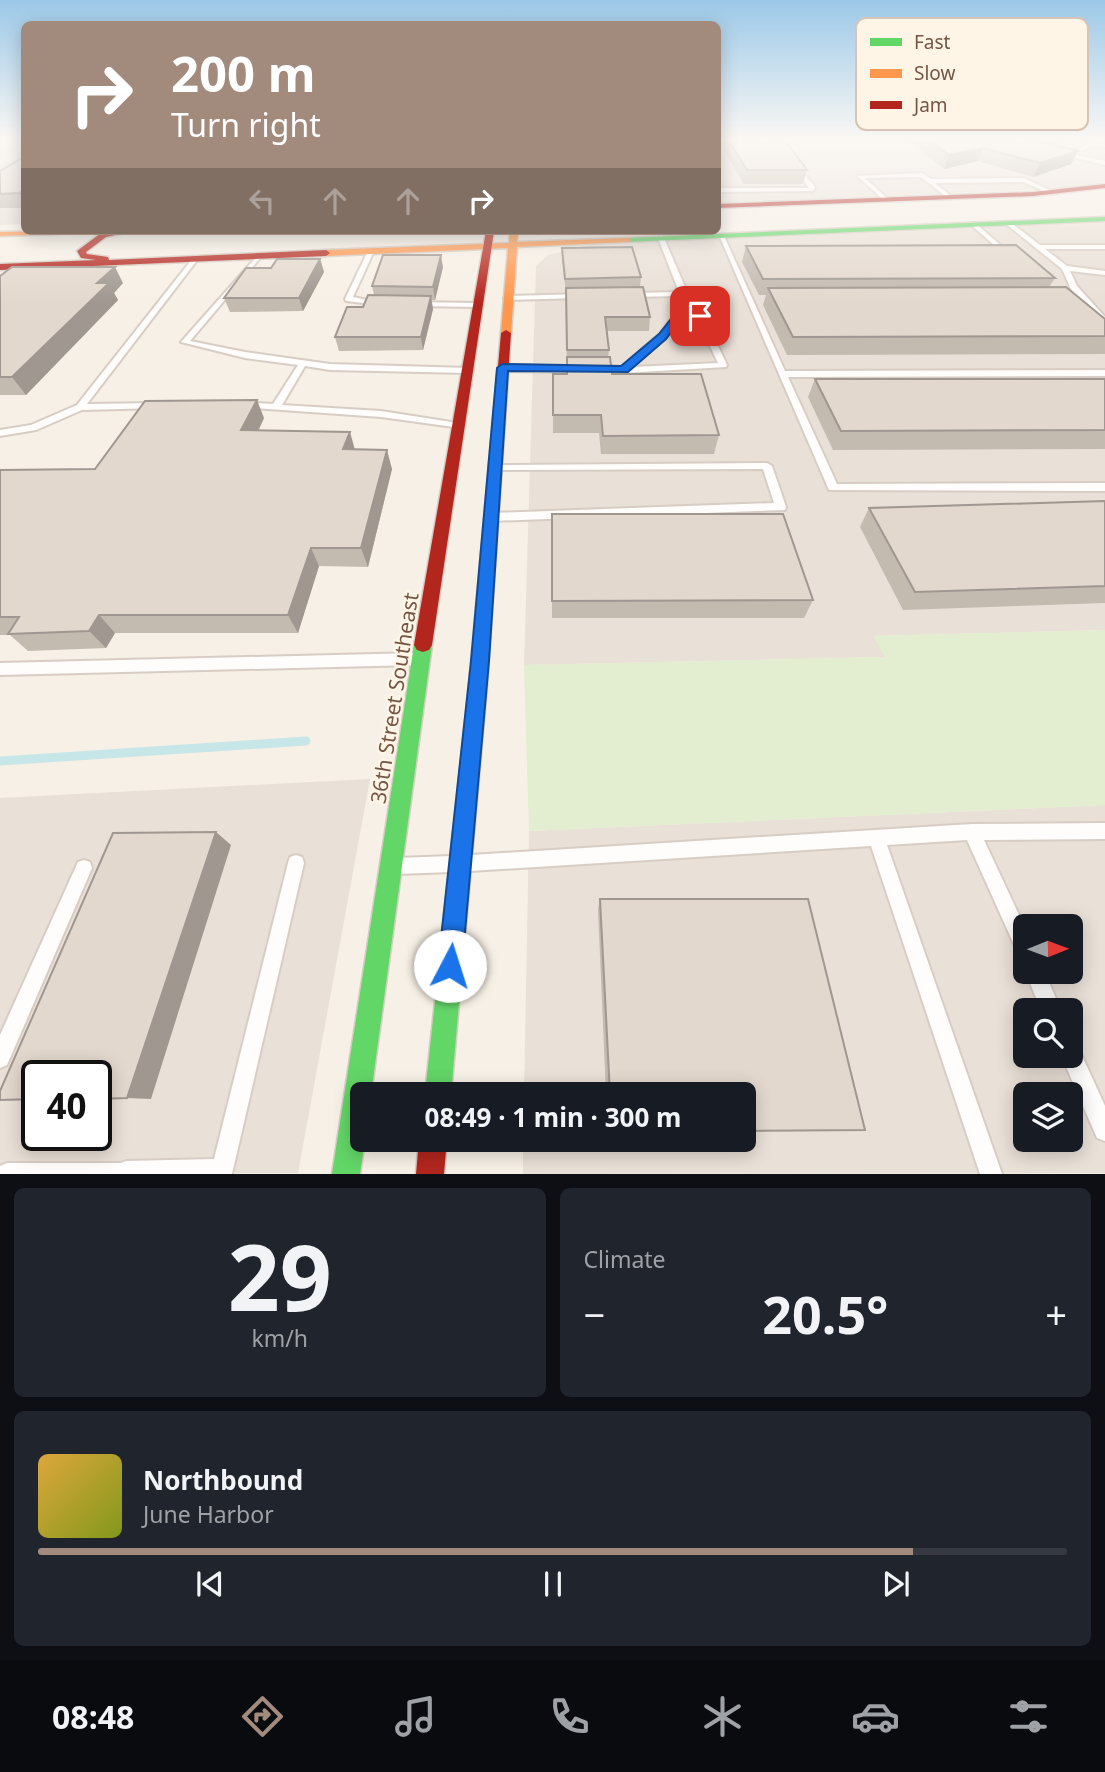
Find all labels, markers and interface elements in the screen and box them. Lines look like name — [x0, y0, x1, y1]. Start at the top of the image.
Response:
legend — [856, 18, 1088, 130]
text: Fast — [914, 29, 951, 55]
text: 200 m — [171, 40, 316, 106]
icon: right — [56, 49, 147, 140]
text: Slow — [914, 60, 955, 86]
text: Jam — [912, 92, 948, 118]
text: Turn right — [171, 103, 321, 146]
icon: left — [243, 182, 281, 220]
icon: ahead — [316, 182, 354, 220]
icon: ahead — [389, 182, 427, 220]
icon: right — [462, 182, 500, 220]
pin — [670, 286, 730, 346]
icon: arrive — [681, 297, 719, 335]
street label: 36th Street Southeast — [363, 590, 425, 805]
north arrow — [1013, 914, 1083, 984]
map controls — [1013, 914, 1083, 1152]
position arrow — [413, 929, 487, 1003]
button: search — [1013, 998, 1083, 1068]
speed limit sign: 40 — [21, 1060, 112, 1151]
button: layers — [1013, 1082, 1083, 1152]
text: 08:49 · 1 min · 300 m — [425, 1099, 681, 1135]
text: 29 — [228, 1214, 332, 1338]
text: Climate — [584, 1243, 666, 1275]
text: 20.5° — [762, 1278, 888, 1349]
text: − — [584, 1288, 605, 1340]
text: + — [1045, 1288, 1067, 1340]
text: km/h — [251, 1322, 308, 1354]
text: Northbound — [143, 1462, 303, 1498]
text: June Harbor — [143, 1498, 274, 1530]
icon: previous — [191, 1565, 229, 1603]
icon: pause — [534, 1565, 572, 1603]
icon: next — [877, 1565, 915, 1603]
icon: directions — [238, 1692, 287, 1741]
icon: music — [391, 1692, 440, 1741]
icon: phone — [545, 1692, 594, 1741]
icon: climate — [698, 1692, 747, 1741]
icon: car — [851, 1692, 900, 1741]
icon: filters — [1004, 1692, 1053, 1741]
text: 08:48 — [52, 1695, 134, 1738]

